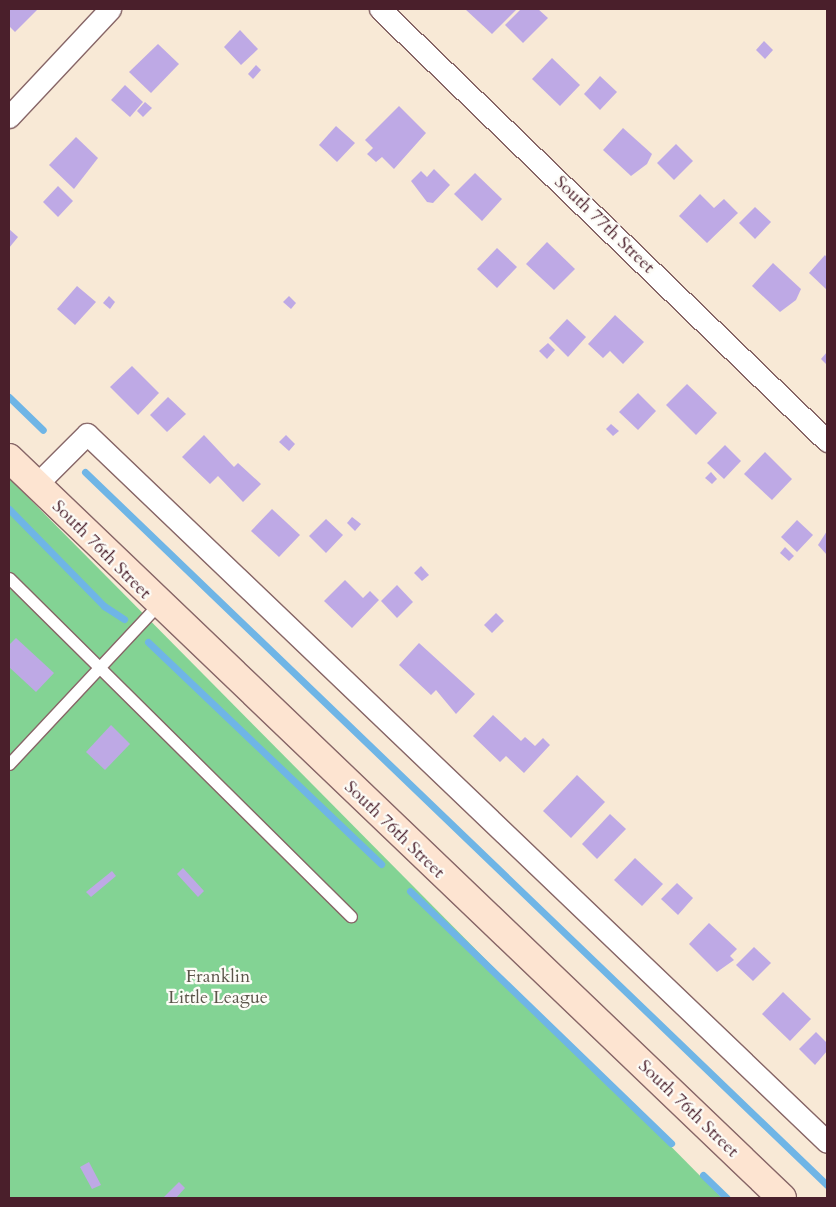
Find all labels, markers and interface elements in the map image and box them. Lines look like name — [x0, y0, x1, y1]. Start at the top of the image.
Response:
street label: South 77th Street — [549, 172, 659, 278]
street label: South 76th Street — [47, 496, 155, 604]
street label: South 76th Street — [339, 777, 449, 883]
park label: Franklin Little League — [168, 967, 268, 1010]
street label: South 76th Street — [633, 1056, 743, 1162]

